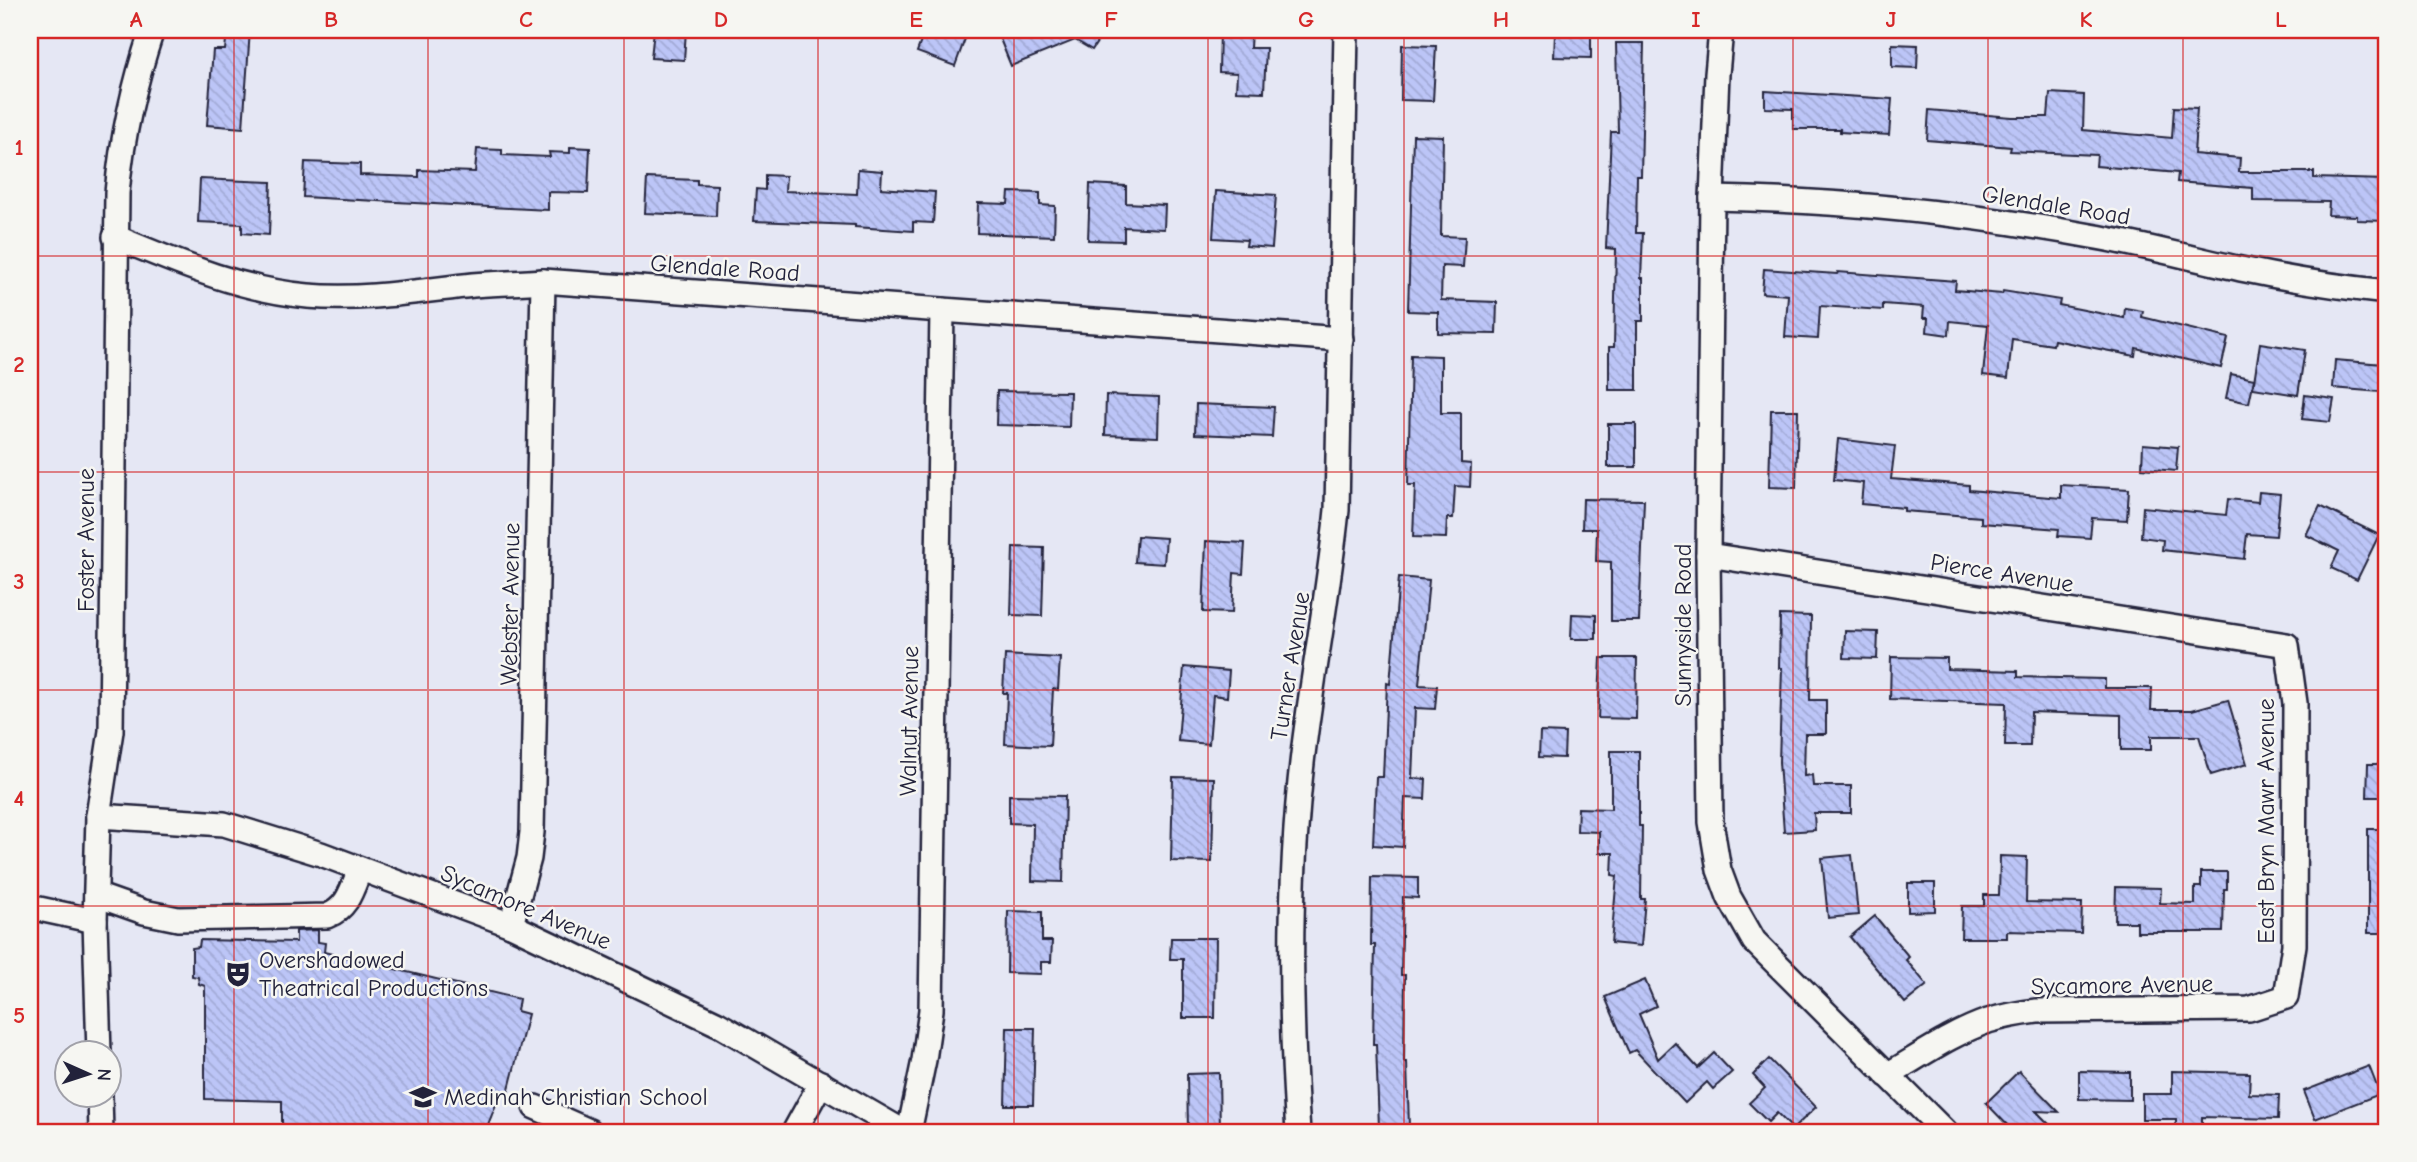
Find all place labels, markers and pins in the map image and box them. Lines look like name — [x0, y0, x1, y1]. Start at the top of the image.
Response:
place label: Overshadowed Theatrical Productions — [259, 946, 488, 1002]
theatre icon: Overshadowed Theatrical Productions — [223, 959, 253, 989]
school or university icon: Medinah Christian School — [408, 1082, 438, 1112]
place label: Medinah Christian School — [444, 1083, 708, 1111]

